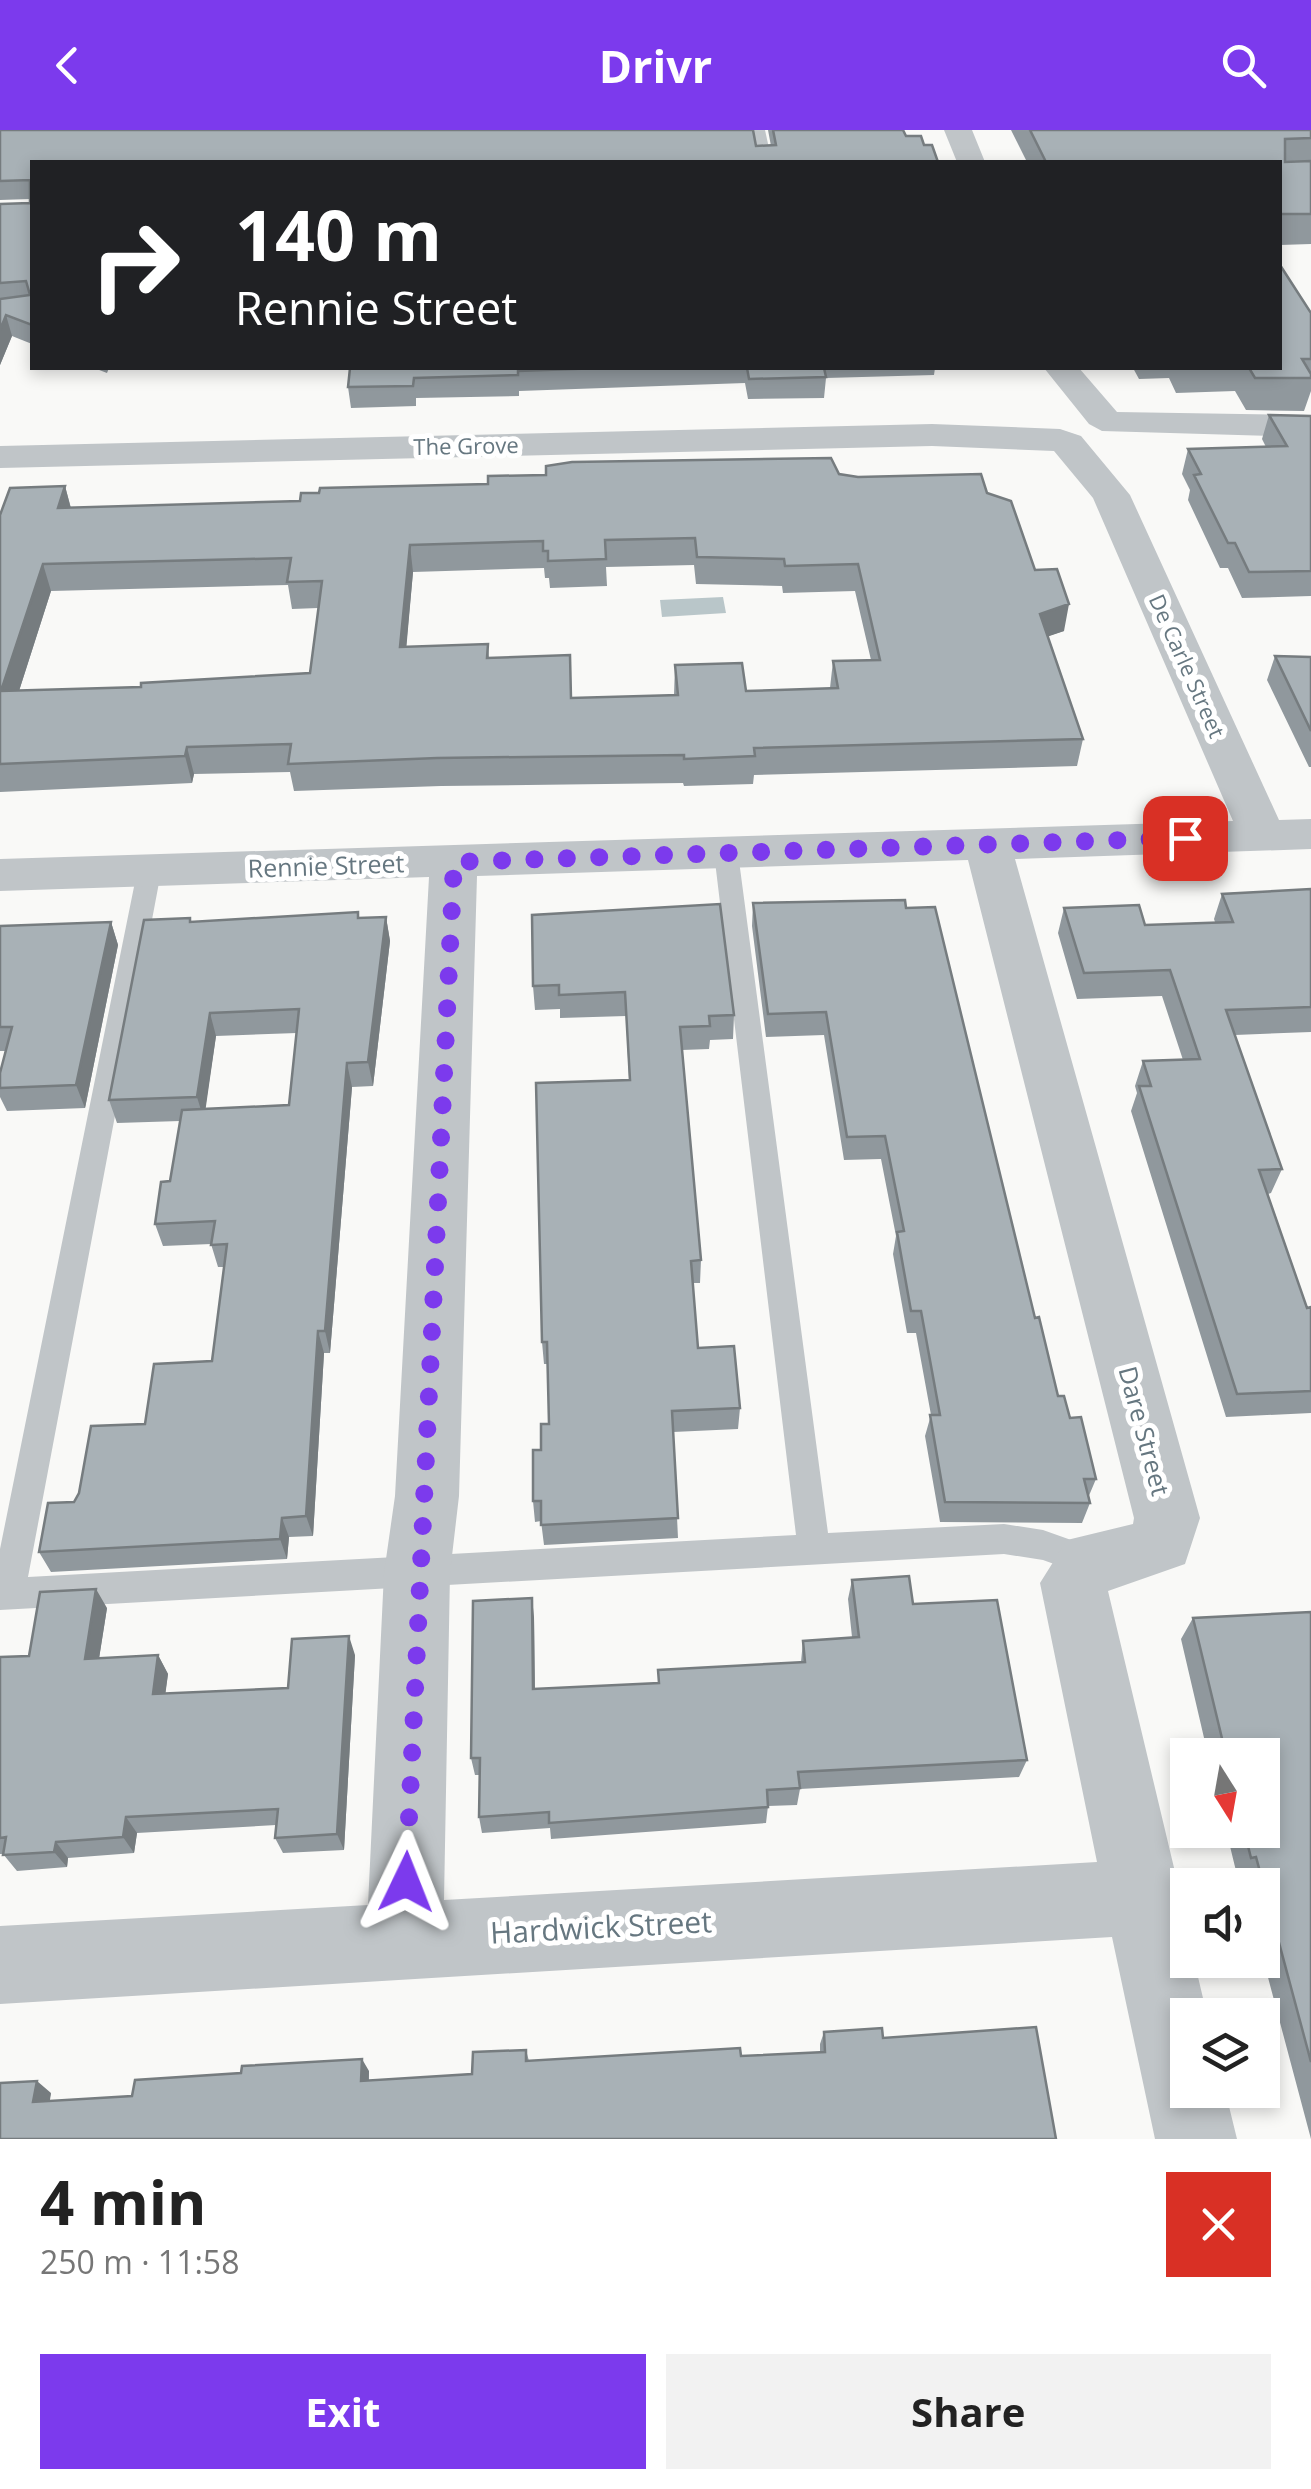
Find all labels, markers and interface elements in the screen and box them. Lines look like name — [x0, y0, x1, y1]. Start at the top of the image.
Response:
text: Drivr — [599, 35, 712, 96]
icon: back — [40, 38, 95, 93]
icon: search — [1216, 38, 1271, 93]
text: 140 m — [235, 186, 442, 282]
icon: right — [70, 200, 200, 330]
text: Rennie Street — [235, 277, 517, 338]
street label: The Grove — [413, 429, 519, 461]
street label: De Carle Street — [1143, 589, 1233, 742]
pin — [1143, 796, 1228, 881]
icon: arrive — [1158, 811, 1213, 866]
street label: Rennie Street — [247, 845, 405, 885]
street label: Dare Street — [1111, 1362, 1179, 1499]
north arrow — [1170, 1738, 1280, 1848]
map controls — [1170, 1738, 1280, 2108]
position arrow — [354, 1830, 458, 1934]
button: sound — [1170, 1868, 1280, 1978]
street label: Hardwick Street — [489, 1900, 713, 1953]
button: layers — [1170, 1998, 1280, 2108]
text: 4 min — [40, 2161, 207, 2243]
button: close — [1166, 2172, 1271, 2277]
text: 250 m · 11:58 — [40, 2240, 239, 2283]
button: Exit — [40, 2354, 646, 2469]
button: Share — [666, 2354, 1271, 2469]

